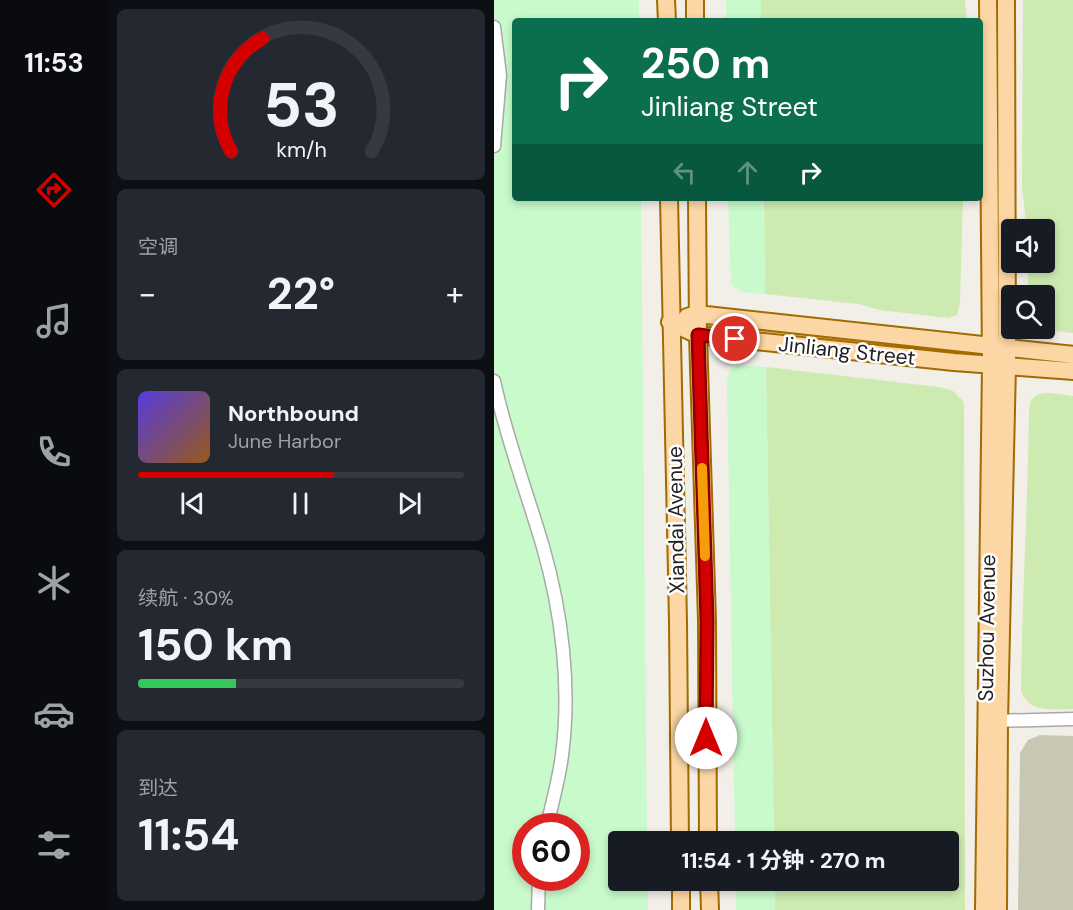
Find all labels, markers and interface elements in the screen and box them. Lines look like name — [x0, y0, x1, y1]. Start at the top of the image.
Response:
text: 250 m — [641, 36, 770, 91]
icon: right — [542, 42, 620, 120]
text: 11:53 — [24, 45, 84, 80]
text: 53 — [263, 64, 339, 145]
text: Jinliang Street — [641, 89, 818, 124]
text: km/h — [276, 136, 326, 164]
icon: left — [668, 156, 701, 189]
icon: ahead — [731, 156, 764, 189]
icon: right — [794, 156, 827, 189]
icon: directions — [33, 169, 75, 211]
map controls — [1001, 219, 1055, 339]
button: sound — [1001, 219, 1055, 273]
text: 空调 — [138, 234, 178, 260]
text: 22° — [267, 264, 335, 323]
text: − — [138, 272, 156, 315]
text: + — [446, 272, 464, 315]
button: search — [1001, 285, 1055, 339]
icon: music — [33, 300, 75, 342]
pin — [709, 313, 760, 364]
icon: arrive — [718, 322, 751, 355]
street label: Jinliang Street — [777, 330, 917, 372]
text: Northbound — [228, 399, 359, 428]
text: June Harbor — [228, 428, 341, 454]
icon: phone — [33, 431, 75, 473]
street label: Xiandai Avenue — [661, 446, 691, 594]
icon: previous — [176, 487, 209, 520]
icon: pause — [284, 487, 317, 520]
icon: next — [393, 487, 426, 520]
street label: Suzhou Avenue — [972, 554, 1002, 702]
icon: climate — [33, 562, 75, 604]
text: 续航 · 30% — [138, 585, 234, 611]
text: 150 km — [138, 615, 293, 674]
icon: car — [33, 693, 75, 735]
position arrow — [674, 706, 738, 770]
text: 到达 — [138, 775, 178, 801]
text: 11:54 — [138, 805, 239, 864]
speed limit sign: 60 — [512, 813, 590, 891]
icon: filters — [33, 824, 75, 866]
text: 11:54 · 1 分钟 · 270 m — [681, 846, 886, 875]

